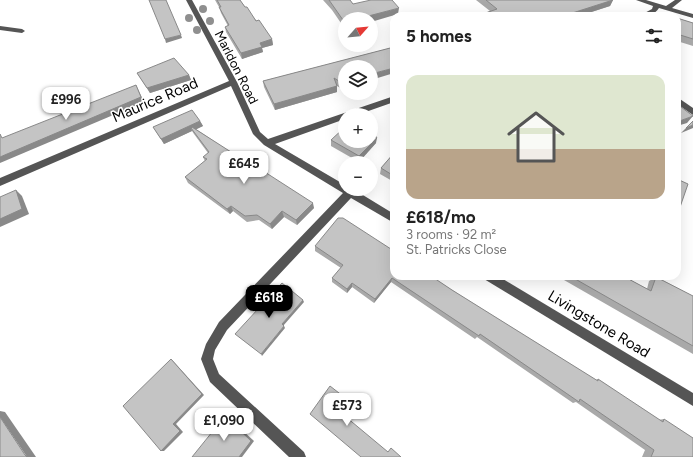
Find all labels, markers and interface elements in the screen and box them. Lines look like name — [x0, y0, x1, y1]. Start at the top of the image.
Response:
north arrow — [338, 12, 378, 52]
map controls — [338, 12, 378, 196]
icon: filters — [643, 25, 665, 47]
text: 5 homes — [406, 26, 472, 46]
street label: Marldon Road — [212, 28, 261, 106]
button: layers — [338, 60, 378, 100]
street label: Maurice Road — [109, 74, 201, 126]
pin: £996 — [42, 87, 90, 121]
text: £996 — [51, 92, 81, 107]
icon: home — [500, 101, 572, 173]
button: + — [338, 108, 378, 148]
pin: £645 — [220, 151, 268, 185]
text: £645 — [228, 156, 260, 171]
button: − — [338, 156, 378, 196]
text: £618/mo — [406, 207, 476, 227]
text: 3 rooms · 92 m² — [406, 227, 496, 242]
text: St. Patricks Close — [406, 242, 507, 257]
pin: £618 — [245, 285, 293, 319]
street label: Livingstone Road — [545, 286, 653, 362]
text: £618 — [255, 290, 283, 305]
pin: £573 — [323, 393, 371, 427]
text: £573 — [332, 398, 362, 413]
pin: £1,090 — [191, 408, 257, 442]
text: £1,090 — [204, 413, 244, 428]

